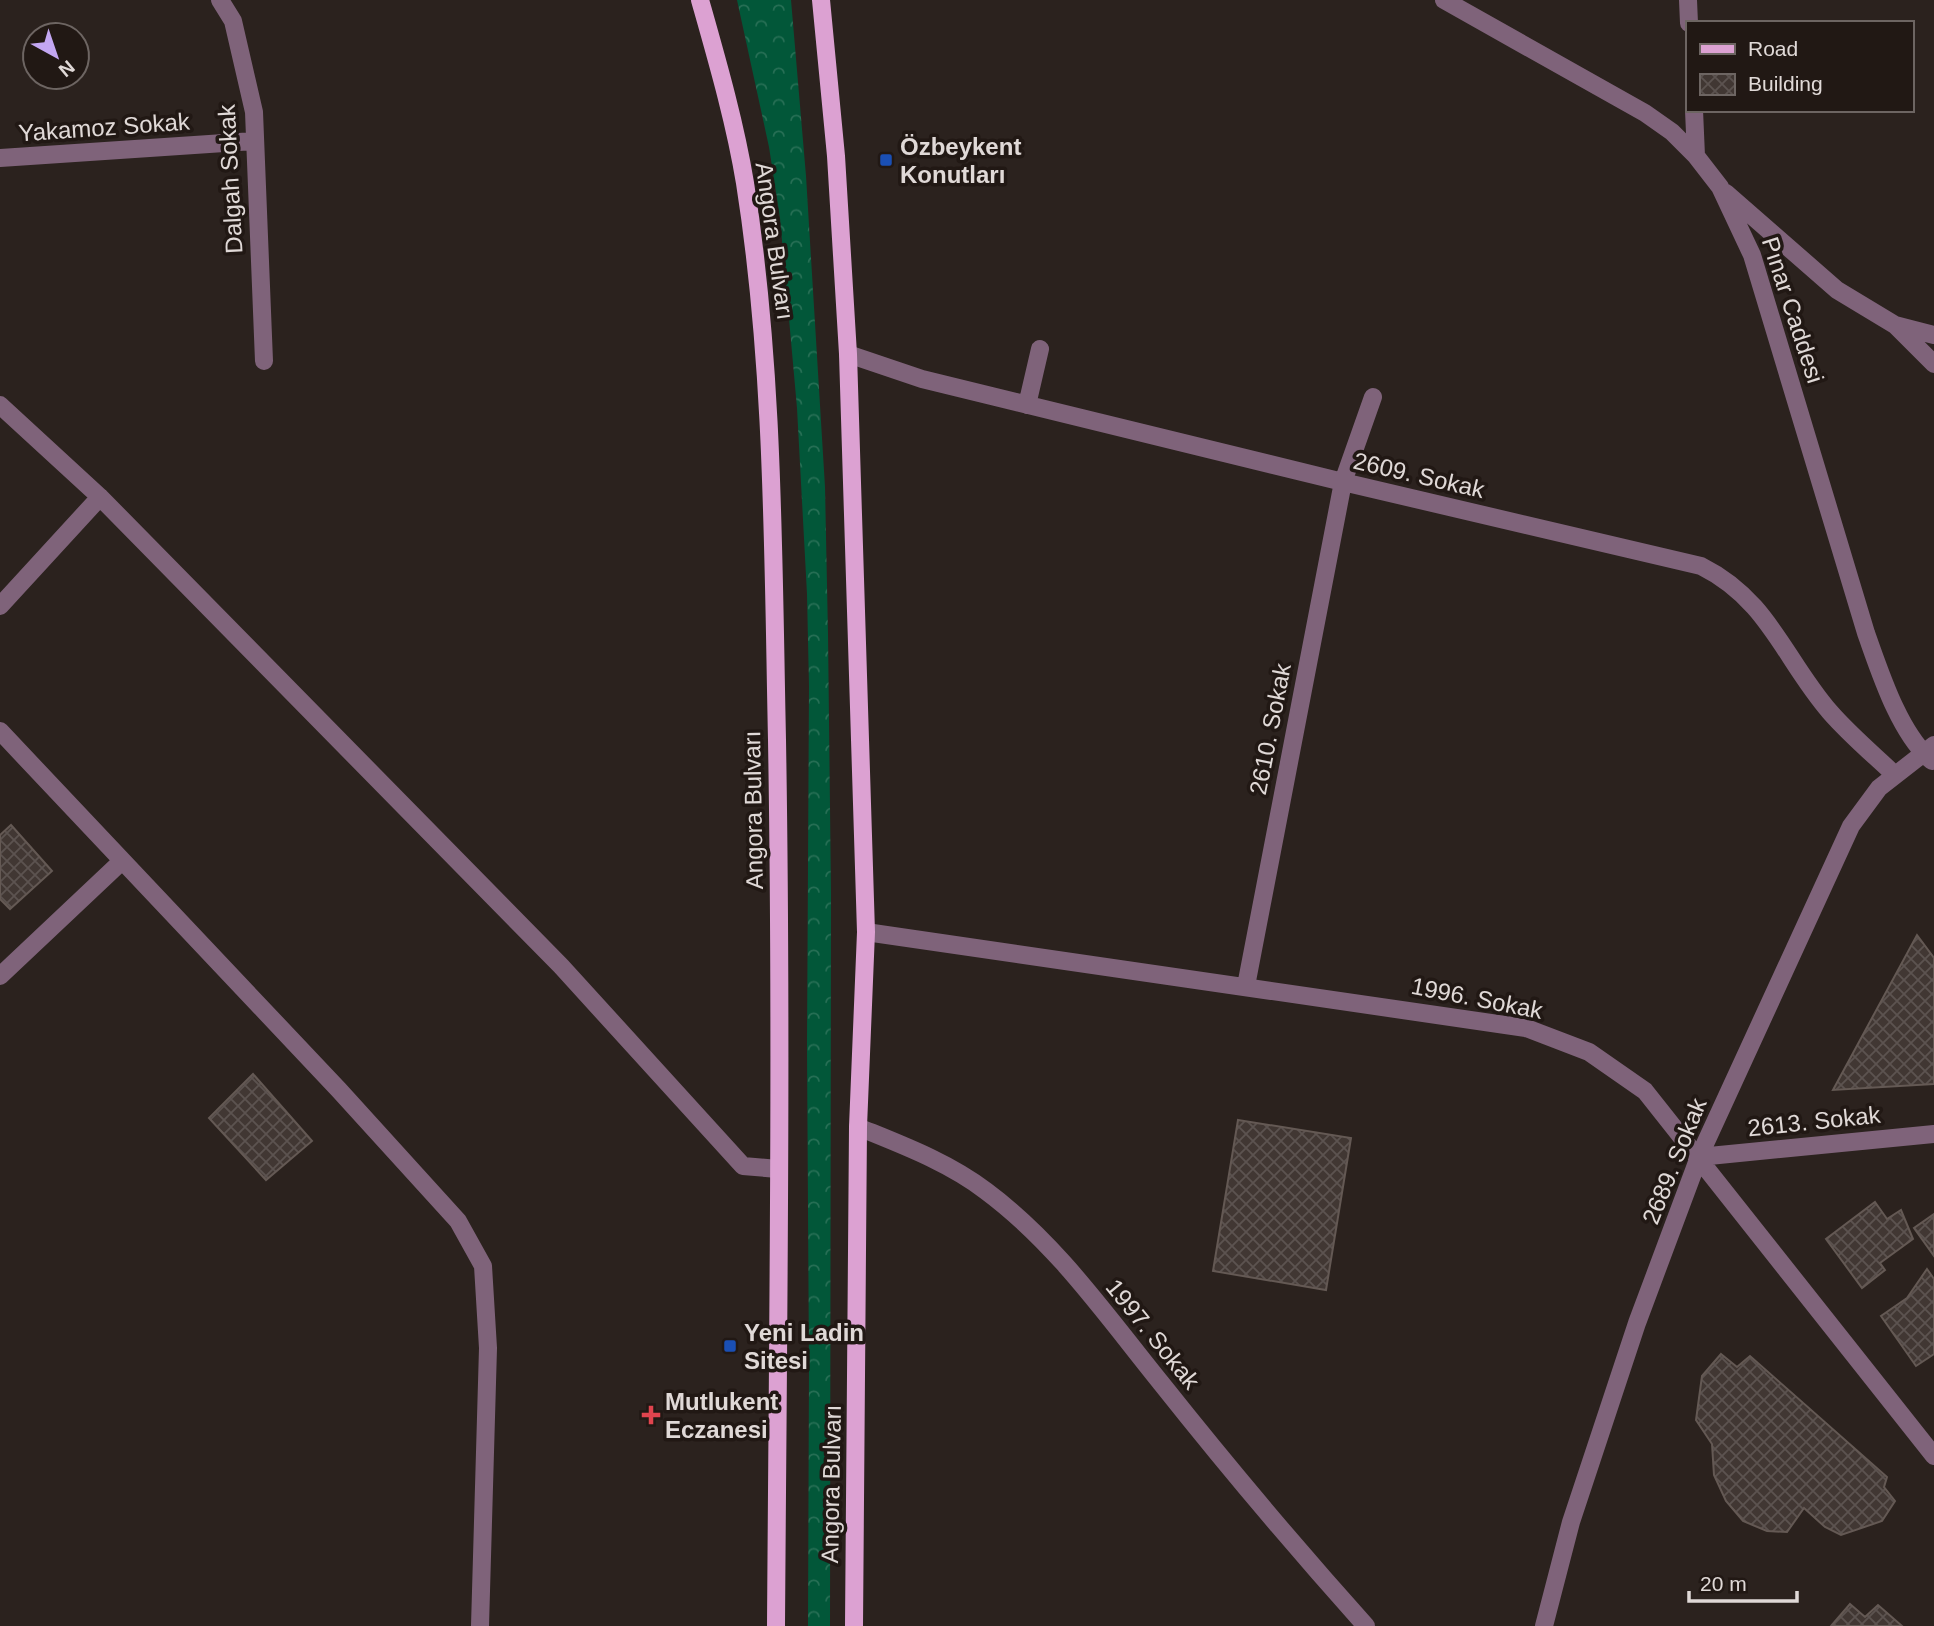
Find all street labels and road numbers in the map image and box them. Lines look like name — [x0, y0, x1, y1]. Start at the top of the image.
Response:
street label: Dalgah Sokak — [213, 103, 247, 254]
street label: Yakamoz Sokak — [17, 107, 192, 146]
street label: Angora Bulvarı — [751, 161, 799, 321]
street label: Pınar Caddesi — [1757, 234, 1829, 386]
street label: 2609. Sokak — [1351, 447, 1488, 503]
street label: 2610. Sokak — [1244, 660, 1296, 797]
street label: Angora Bulvarı — [738, 730, 768, 890]
street label: 1996. Sokak — [1409, 972, 1546, 1024]
street label: 2689. Sokak — [1636, 1093, 1712, 1228]
street label: 2613. Sokak — [1746, 1100, 1883, 1141]
street label: 1997. Sokak — [1101, 1274, 1206, 1395]
street label: Angora Bulvarı — [816, 1404, 846, 1564]

